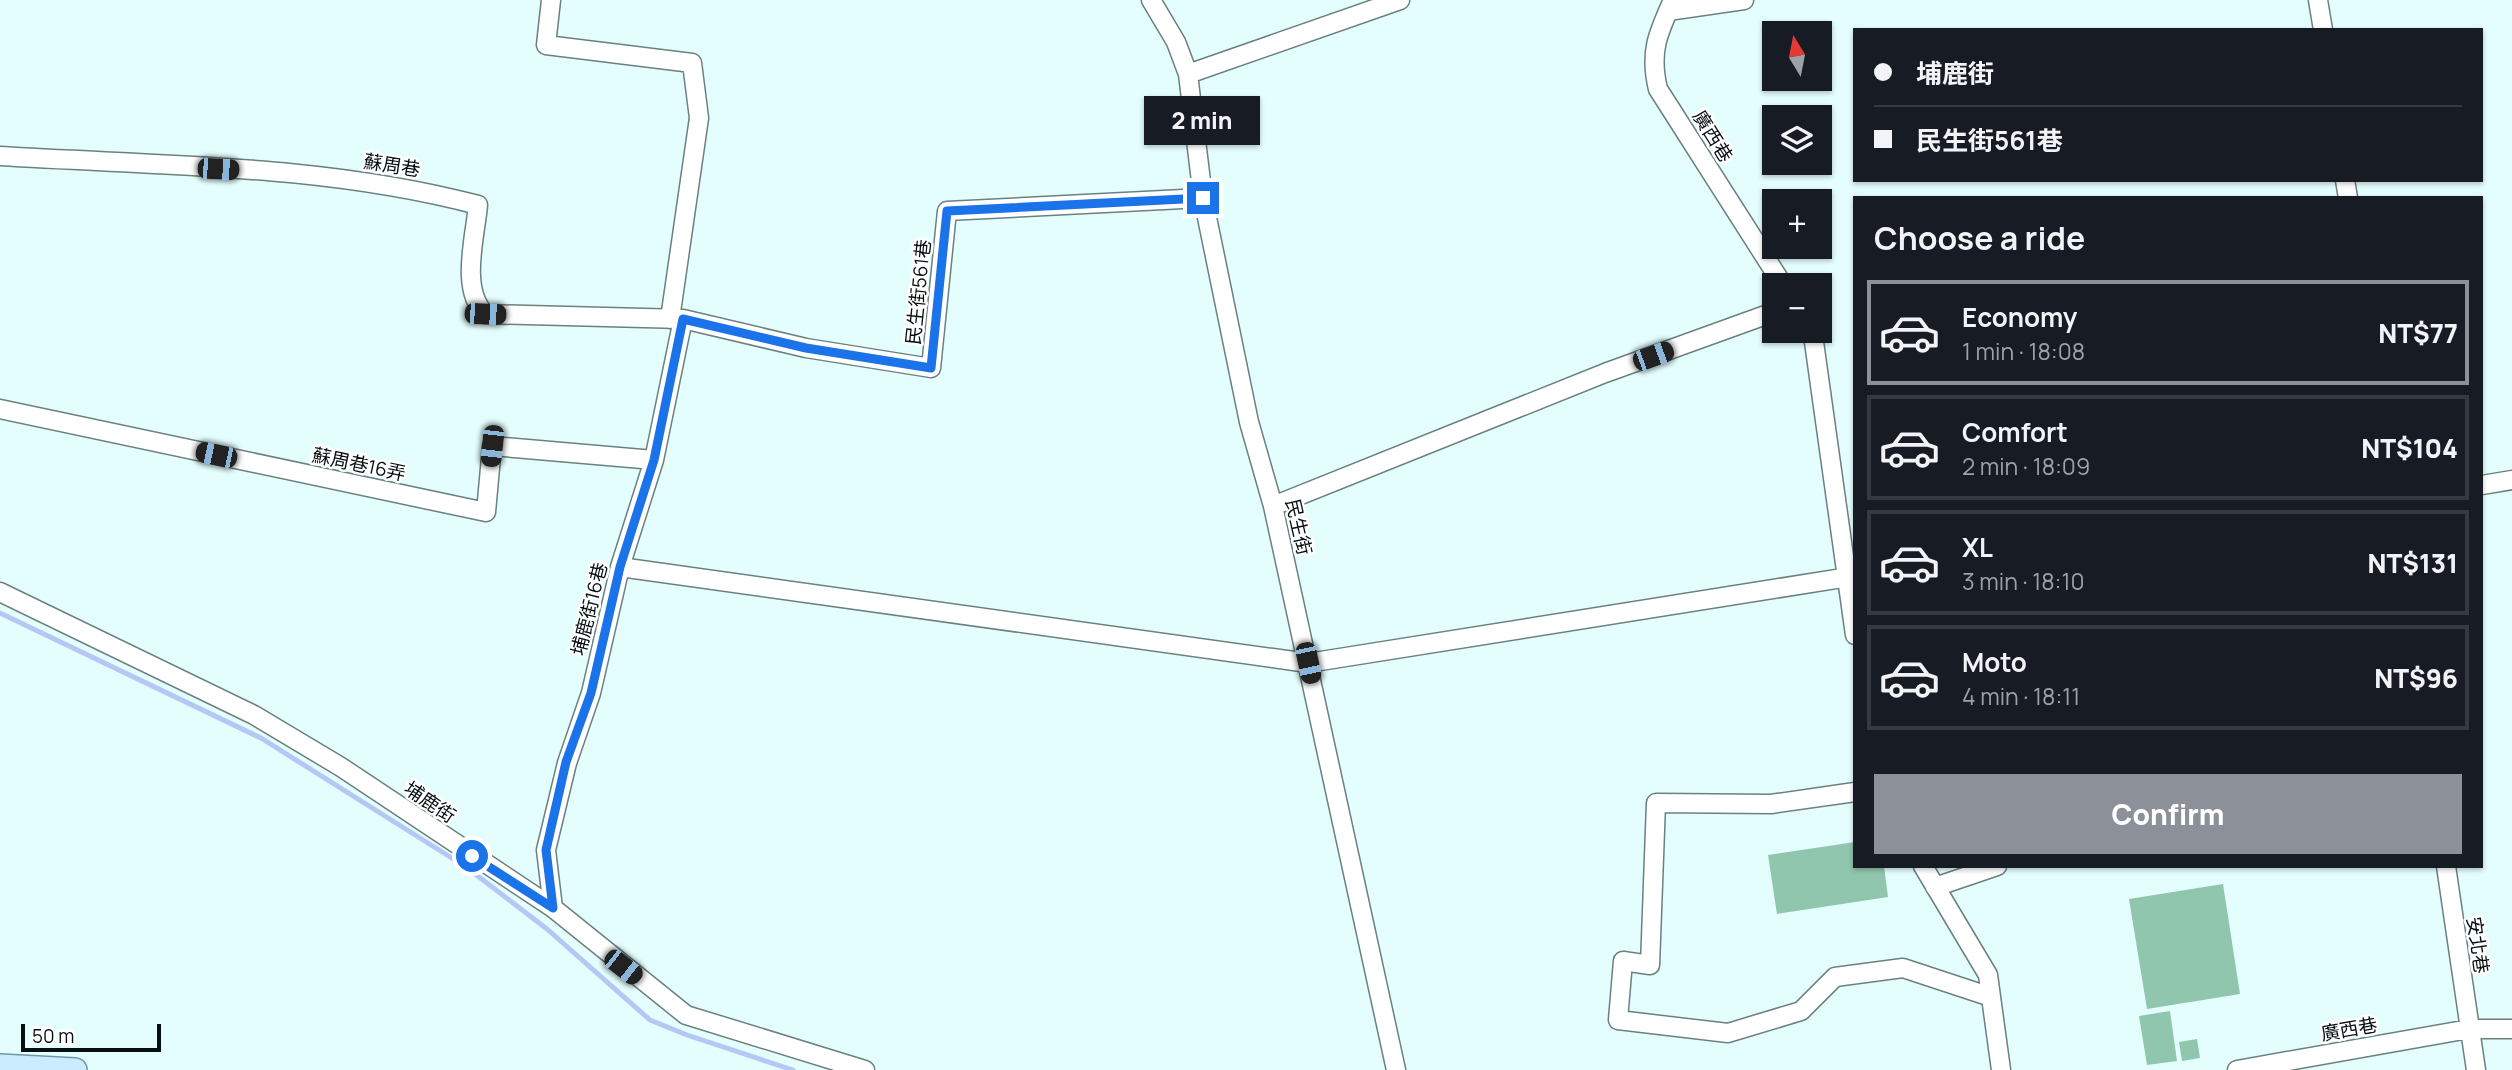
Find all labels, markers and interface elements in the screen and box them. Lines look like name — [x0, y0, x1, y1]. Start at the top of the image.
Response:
north arrow — [1762, 21, 1832, 91]
map controls — [1762, 21, 1832, 343]
text: 埔鹿街 — [1916, 55, 1994, 91]
callout: 2 min — [1145, 96, 1261, 146]
text: 2 min — [1172, 104, 1233, 136]
street label: 廣西巷 — [1687, 105, 1739, 167]
button: layers — [1762, 105, 1832, 175]
text: 民生街561巷 — [1916, 122, 2062, 158]
street label: 蘇周巷 — [362, 148, 422, 182]
car — [197, 157, 240, 181]
route end — [1187, 182, 1219, 214]
button: + — [1762, 189, 1832, 259]
text: Choose a ride — [1874, 216, 2085, 260]
street label: 民生街561巷 — [900, 238, 936, 346]
button: − — [1762, 273, 1832, 343]
text: Economy — [1962, 299, 2077, 335]
icon: car — [1878, 301, 1941, 364]
car — [464, 303, 507, 325]
text: NT$77 — [2378, 315, 2458, 351]
text: 1 min · 18:08 — [1962, 335, 2085, 367]
car — [1630, 339, 1677, 373]
text: Comfort — [1962, 414, 2068, 450]
icon: car — [1878, 416, 1941, 479]
car — [480, 424, 505, 468]
text: NT$104 — [2361, 430, 2458, 466]
car — [194, 440, 239, 470]
street label: 蘇周巷16弄 — [310, 441, 408, 487]
text: 2 min · 18:09 — [1962, 450, 2090, 482]
street label: 民生街 — [1280, 496, 1318, 558]
text: XL — [1962, 529, 1993, 565]
icon: car — [1878, 531, 1941, 594]
text: NT$131 — [2368, 545, 2458, 581]
street label: 埔鹿街16巷 — [565, 560, 613, 658]
text: 3 min · 18:10 — [1962, 565, 2084, 597]
car — [1294, 640, 1323, 686]
text: Moto — [1962, 644, 2027, 680]
icon: car — [1878, 646, 1941, 709]
text: NT$96 — [2374, 660, 2458, 696]
text: 4 min · 18:11 — [1962, 680, 2080, 712]
button: Confirm — [1874, 774, 2462, 854]
street label: 埔鹿街 — [399, 775, 461, 829]
route start — [456, 840, 488, 872]
street label: 安北巷 — [2461, 915, 2495, 975]
car — [600, 946, 647, 988]
street label: 廣西巷 — [2319, 1011, 2379, 1047]
scale bar — [21, 1021, 161, 1053]
text: 50 m — [32, 1023, 74, 1049]

